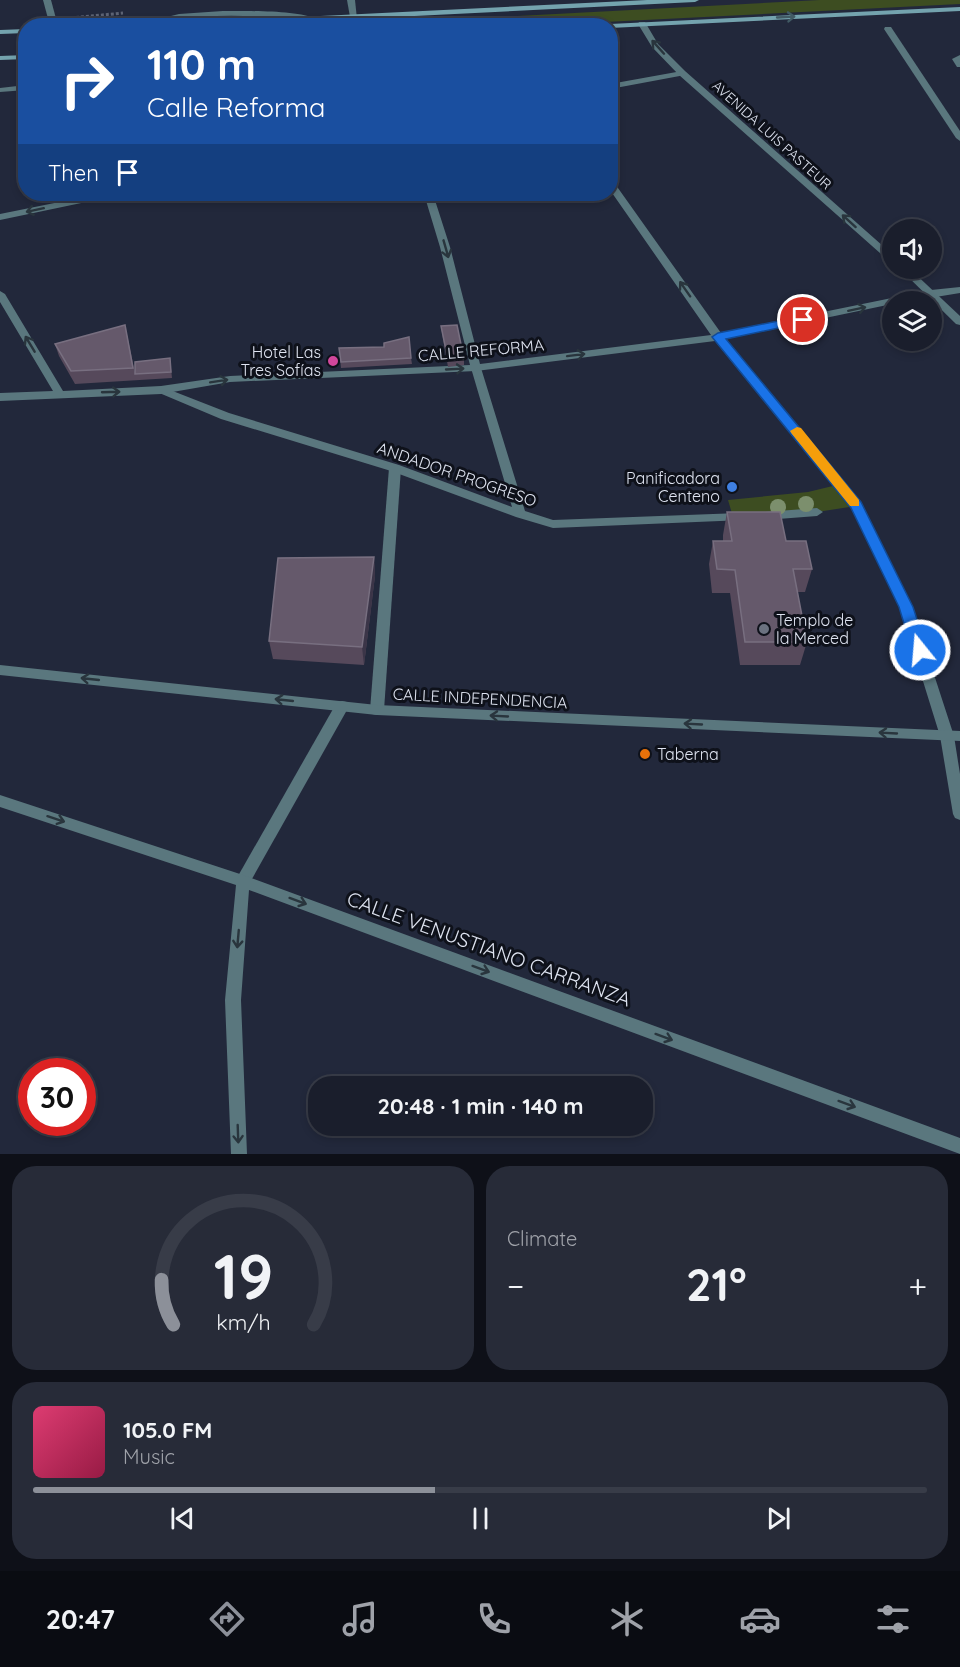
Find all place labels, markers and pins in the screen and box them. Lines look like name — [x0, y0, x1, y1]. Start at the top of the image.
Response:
pin — [777, 294, 828, 345]
place label: Hotel Las Tres Sofías — [241, 342, 321, 380]
marker: Hotel Las Tres Sofías — [326, 354, 340, 368]
place label: Panificadora Centeno — [626, 468, 720, 506]
marker: Panificadora Centeno — [725, 480, 739, 494]
place label: Templo de la Merced — [776, 610, 853, 648]
marker: Templo de la Merced — [757, 622, 771, 636]
place label: Taberna — [657, 744, 719, 764]
marker: Taberna — [638, 747, 652, 761]

